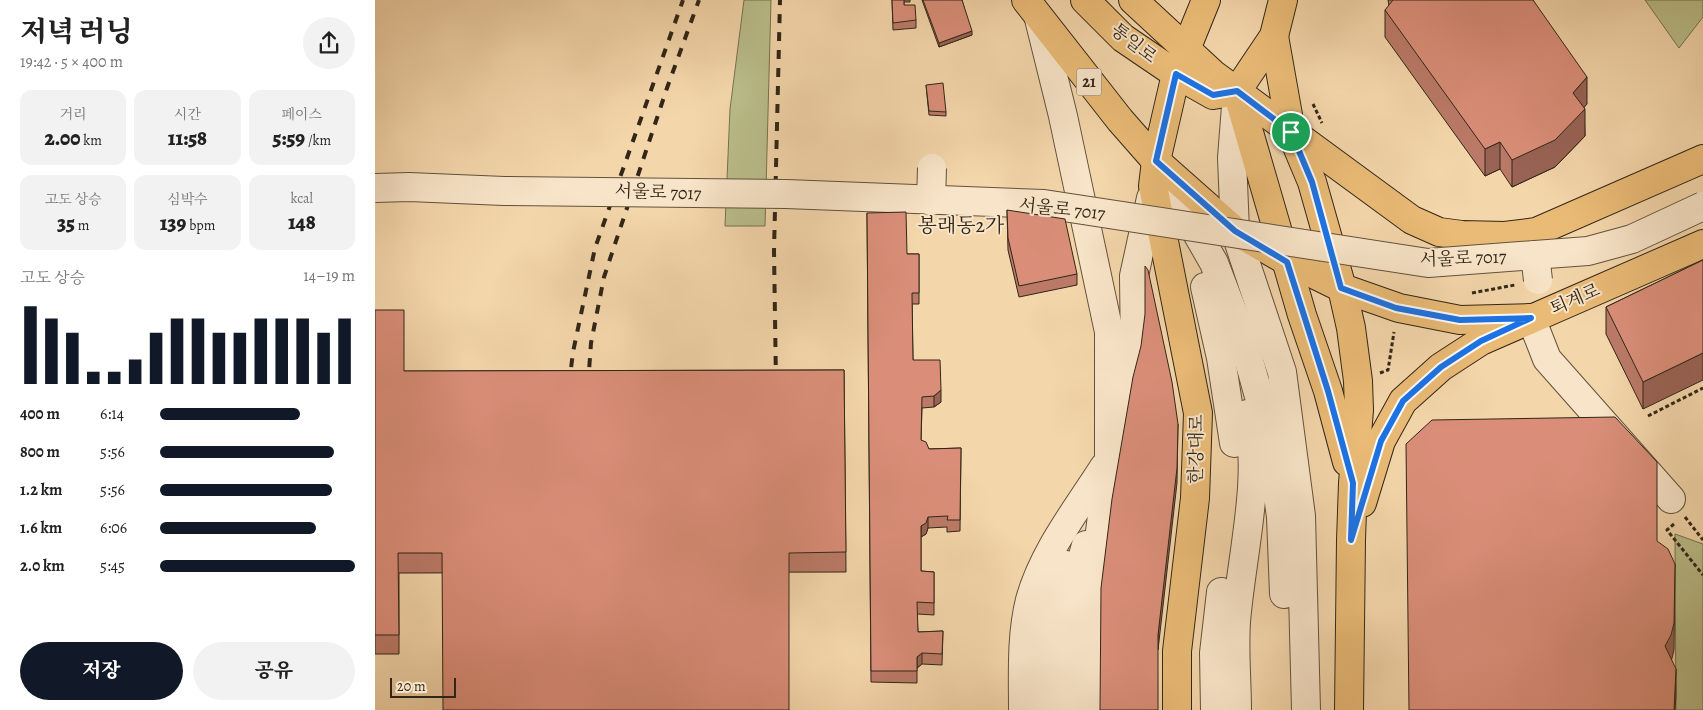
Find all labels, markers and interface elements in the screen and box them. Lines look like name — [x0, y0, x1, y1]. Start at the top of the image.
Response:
text: 저녁 러닝 — [20, 13, 133, 51]
button: share — [303, 17, 355, 69]
street label: 통일로 — [1106, 17, 1162, 69]
text: 19:42 · 5 × 400 m — [20, 51, 123, 73]
road number: 21 — [1077, 68, 1101, 95]
text: 거리 — [60, 105, 87, 124]
text: 시간 — [174, 105, 201, 124]
text: 페이스 — [282, 105, 322, 124]
pin — [1270, 111, 1312, 153]
icon: arrive — [1277, 118, 1305, 146]
text: 2.00 — [44, 124, 81, 152]
text: 11:58 — [168, 124, 207, 152]
text: 5:59 — [272, 124, 305, 152]
text: km — [81, 131, 102, 150]
text: /km — [305, 131, 331, 150]
street label: 서울로 7017 — [614, 178, 702, 206]
text: kcal — [291, 189, 313, 208]
text: 고도 상승 — [45, 190, 102, 209]
text: 심박수 — [167, 190, 208, 209]
street label: 서울로 7017 — [1018, 193, 1107, 226]
text: 148 — [288, 208, 316, 236]
text: 35 — [57, 209, 75, 237]
text: 139 — [160, 209, 186, 237]
district label: 봉래동2가 — [918, 212, 1005, 239]
text: m — [75, 216, 89, 235]
text: bpm — [186, 216, 215, 235]
street label: 서울로 7017 — [1419, 244, 1507, 272]
text: 14–19 m — [303, 265, 355, 287]
text: 고도 상승 — [20, 267, 85, 289]
street label: 퇴계로 — [1546, 278, 1604, 320]
text: 400 m — [20, 403, 60, 425]
text: 6:14 — [100, 403, 124, 425]
street label: 한강대로 — [1183, 414, 1209, 484]
text: 800 m — [20, 441, 60, 463]
text: 5:56 — [100, 441, 125, 463]
text: 1.2 km — [20, 479, 62, 501]
text: 5:56 — [100, 479, 125, 501]
text: 1.6 km — [20, 517, 62, 539]
text: 6:06 — [100, 517, 127, 539]
text: 2.0 km — [20, 555, 65, 577]
text: 5:45 — [100, 555, 125, 577]
button: 저장 — [20, 642, 183, 700]
button: 공유 — [193, 642, 355, 700]
scale bar — [390, 675, 456, 698]
text: 20 m — [397, 677, 426, 696]

